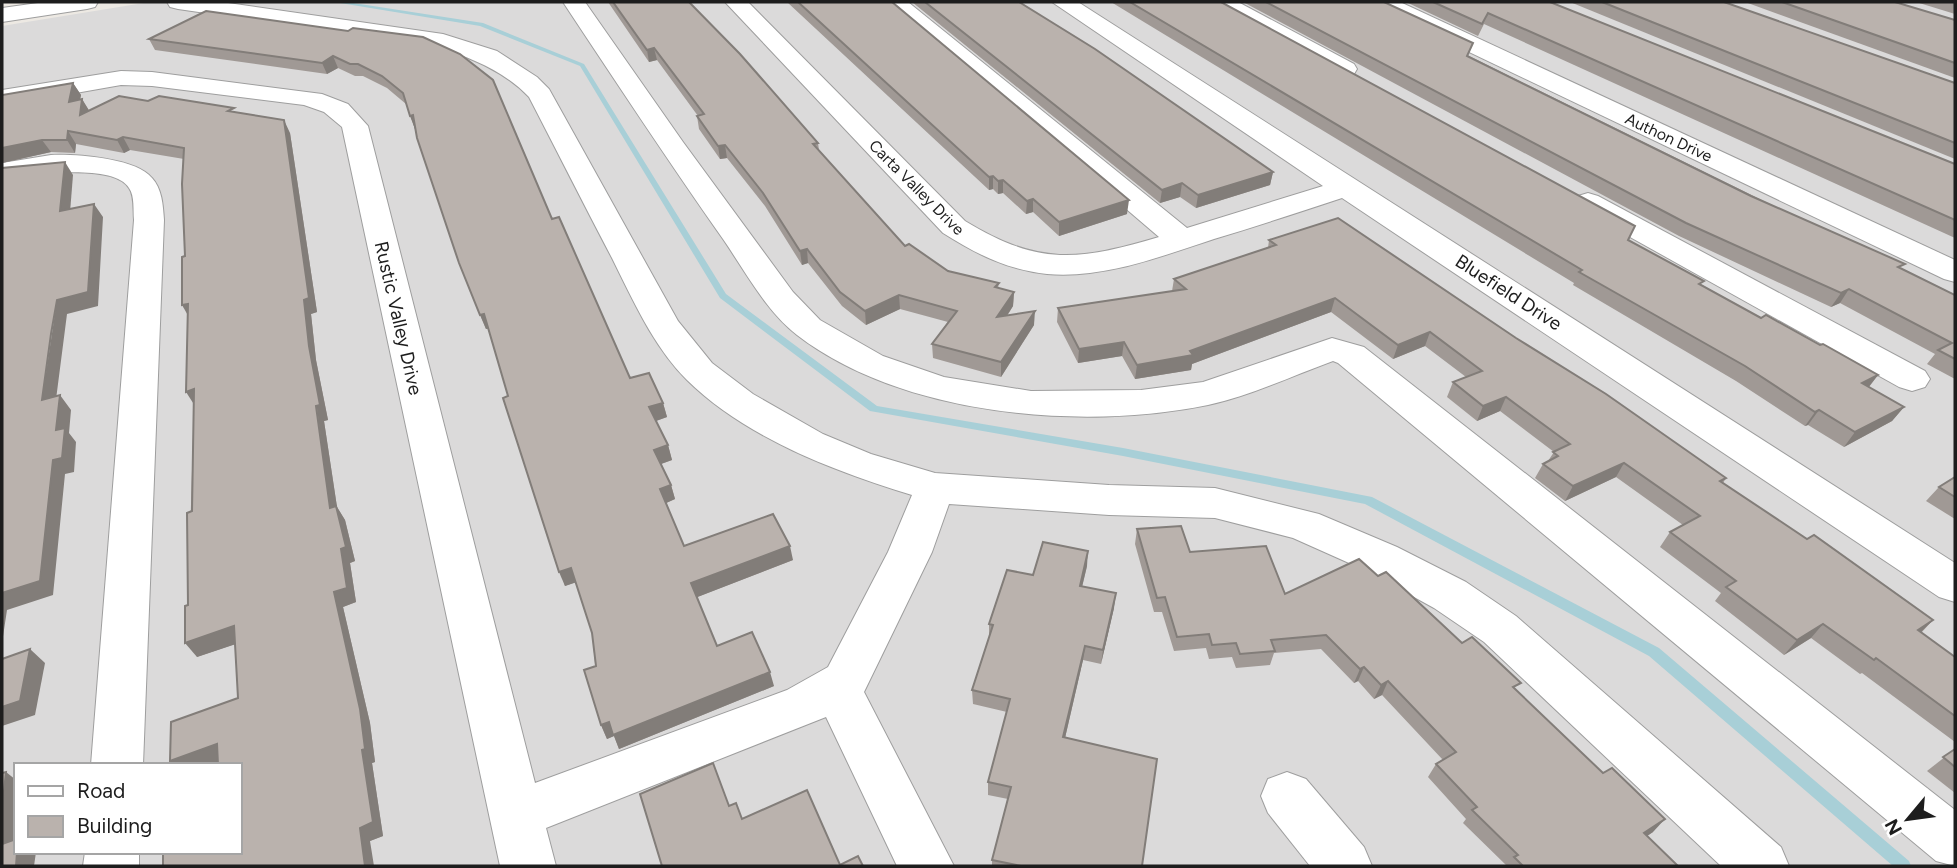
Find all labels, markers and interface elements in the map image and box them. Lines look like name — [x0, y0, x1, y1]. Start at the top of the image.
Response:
street label: Authon Drive — [1622, 109, 1716, 166]
street label: Carta Valley Drive — [865, 136, 968, 239]
street label: Rustic Valley Drive — [370, 239, 427, 397]
street label: Bluefield Drive — [1451, 249, 1566, 335]
legend — [14, 763, 242, 854]
text: Road — [77, 778, 125, 803]
north arrow — [1873, 784, 1943, 854]
text: Building — [77, 813, 152, 838]
text: N — [1880, 815, 1907, 839]

